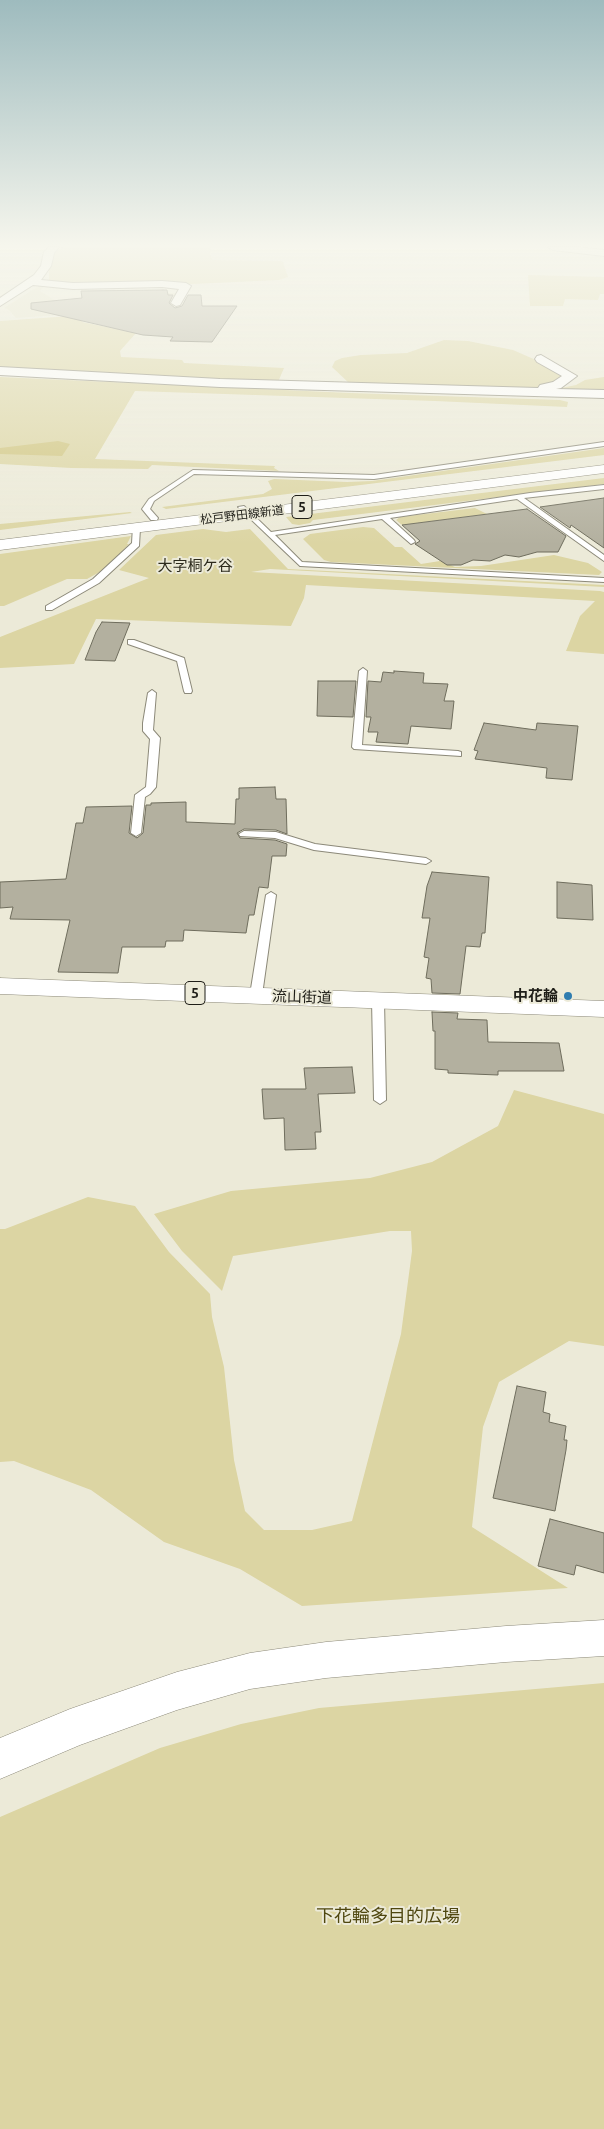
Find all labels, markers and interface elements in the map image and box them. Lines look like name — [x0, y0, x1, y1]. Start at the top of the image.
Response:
road number: 5 — [292, 496, 312, 518]
street label: 松戸野田線新道 — [199, 503, 285, 527]
district label: 大字桐ケ谷 — [158, 557, 232, 575]
road number: 5 — [185, 981, 205, 1004]
street label: 流山街道 — [272, 987, 332, 1007]
place label: 中花輪 — [513, 987, 558, 1005]
marker: 中花輪 — [562, 990, 574, 1002]
park label: 下花輪多目的広場 — [316, 1905, 460, 1927]

